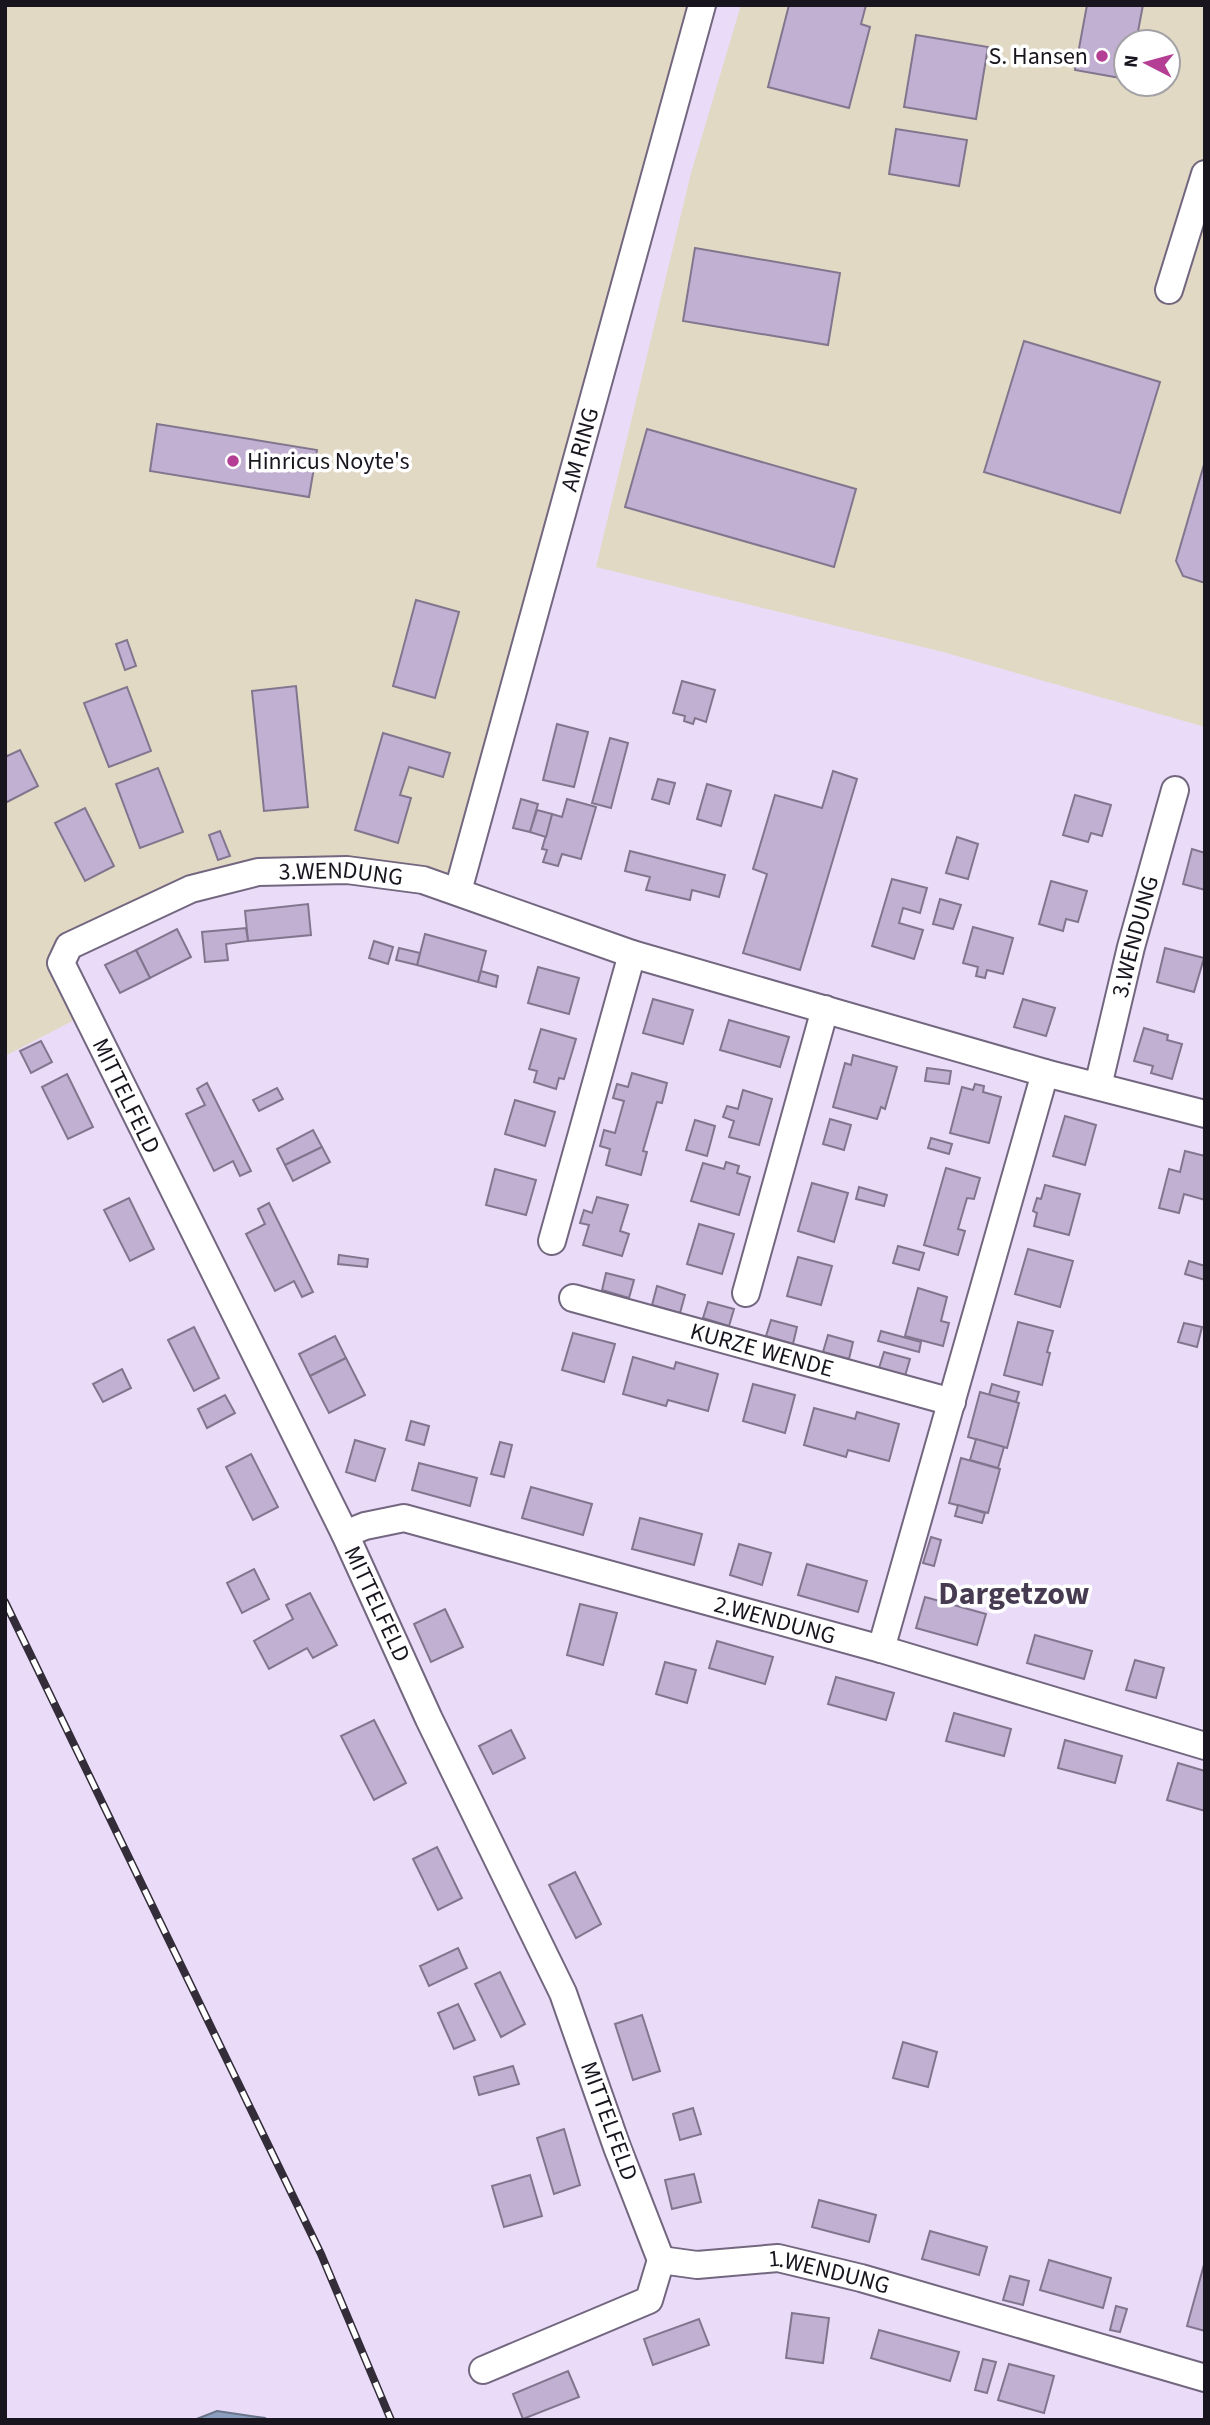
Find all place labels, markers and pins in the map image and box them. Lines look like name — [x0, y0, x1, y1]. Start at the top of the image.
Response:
place label: S. Hansen — [988, 39, 1088, 74]
marker: S. Hansen — [1094, 48, 1110, 64]
place label: Hinricus Noyte's — [247, 444, 410, 479]
marker: Hinricus Noyte's — [225, 453, 241, 469]

